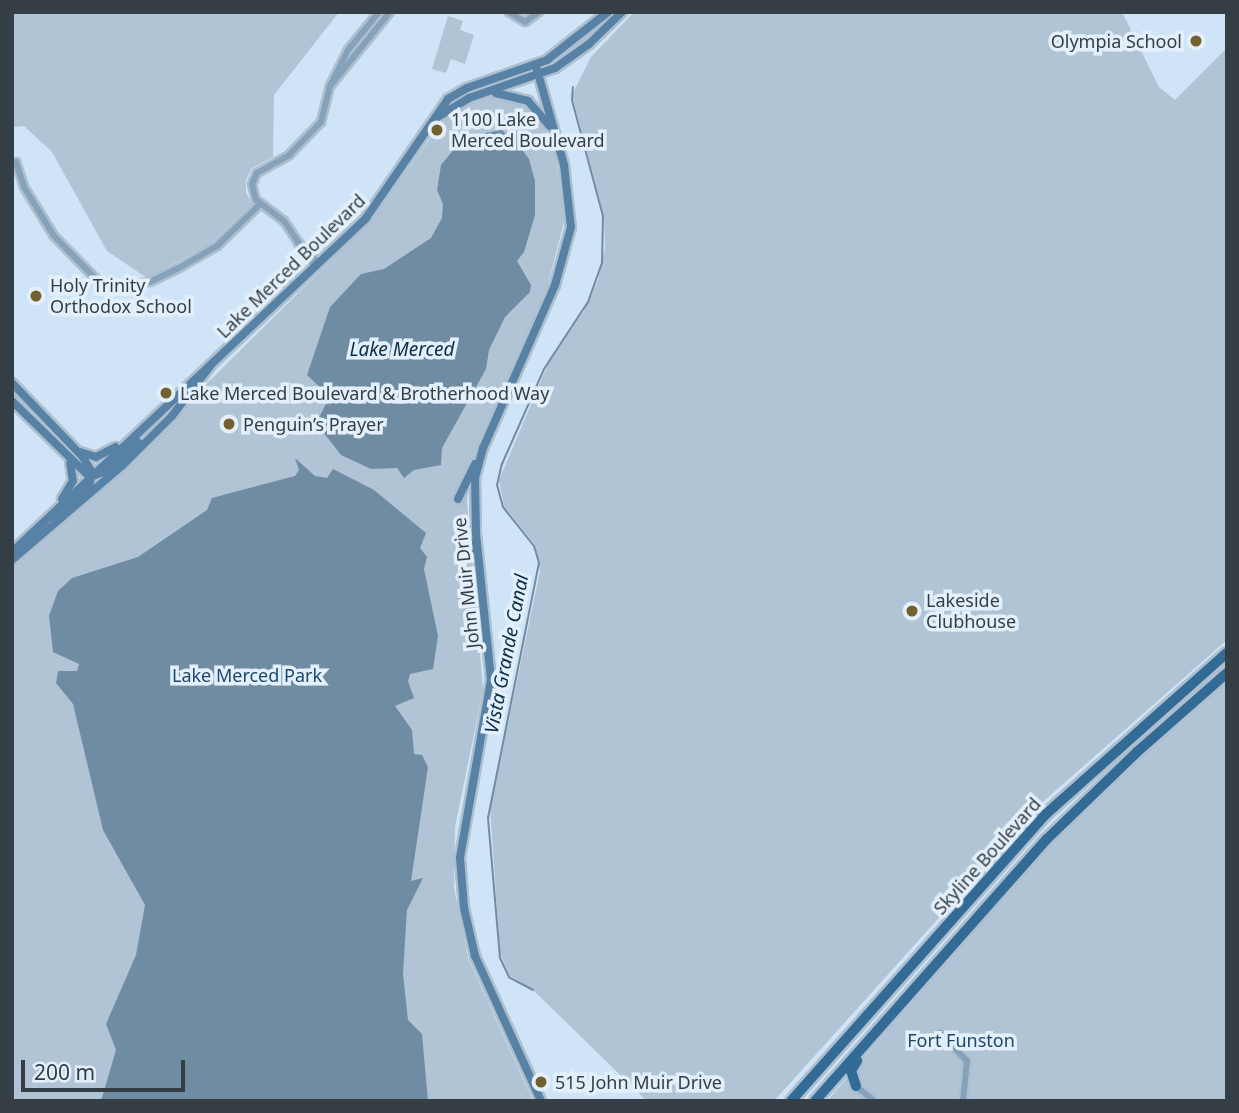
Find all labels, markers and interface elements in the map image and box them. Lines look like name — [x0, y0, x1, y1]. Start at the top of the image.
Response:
place label: Olympia School — [1051, 30, 1182, 52]
marker: Olympia School — [1188, 33, 1204, 49]
place label: 1100 Lake Merced Boulevard — [451, 109, 605, 152]
marker: 1100 Lake Merced Boulevard — [429, 122, 445, 138]
street label: Lake Merced Boulevard — [212, 190, 370, 342]
place label: Holy Trinity Orthodox School — [50, 275, 192, 318]
marker: Holy Trinity Orthodox School — [28, 288, 44, 304]
water label: Lake Merced — [349, 339, 455, 361]
place label: Lake Merced Boulevard & Brotherhood Way — [180, 382, 549, 404]
marker: Lake Merced Boulevard & Brotherhood Way — [158, 385, 174, 401]
place label: Penguin’s Prayer — [243, 413, 384, 435]
marker: Penguin’s Prayer — [221, 416, 237, 432]
street label: John Muir Drive — [448, 517, 484, 649]
water label: Vista Grande Canal — [480, 573, 534, 735]
place label: Lakeside Clubhouse — [926, 590, 1016, 632]
marker: Lakeside Clubhouse — [904, 603, 920, 619]
park label: Lake Merced Park — [172, 664, 322, 686]
street label: Skyline Boulevard — [929, 793, 1045, 919]
park label: Fort Funston — [907, 1029, 1015, 1051]
scale bar — [24, 1046, 189, 1090]
text: 200 m — [34, 1058, 95, 1086]
place label: 515 John Muir Drive — [555, 1071, 722, 1093]
marker: 515 John Muir Drive — [533, 1074, 549, 1090]

